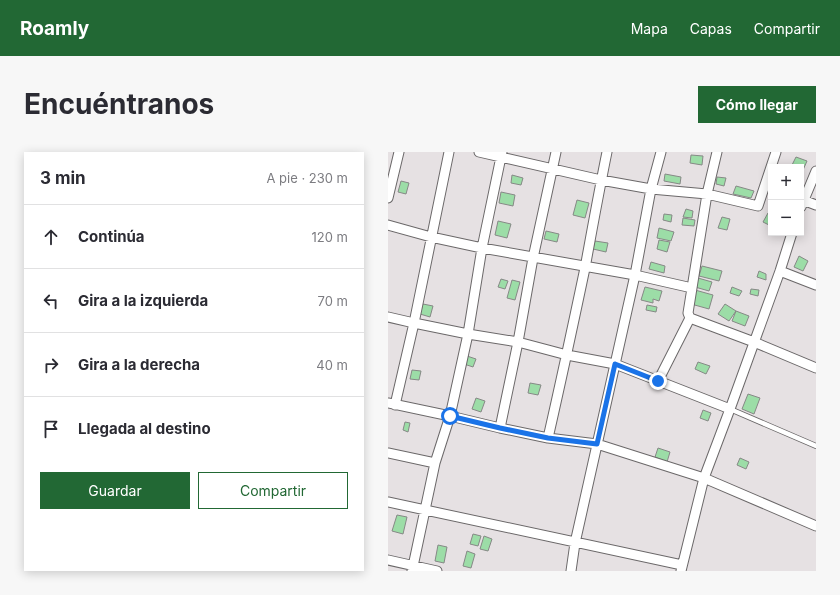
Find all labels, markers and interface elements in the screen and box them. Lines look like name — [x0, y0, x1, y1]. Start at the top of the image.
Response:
text: Roamly — [20, 17, 89, 40]
text: Mapa — [631, 20, 668, 37]
text: Capas — [690, 20, 732, 37]
text: Compartir — [754, 20, 820, 37]
button: Cómo llegar — [698, 86, 816, 123]
text: Encuéntranos — [24, 87, 214, 121]
map controls — [768, 164, 804, 236]
button: + — [768, 164, 804, 200]
text: 3 min — [40, 168, 86, 188]
text: A pie · 230 m — [266, 170, 348, 186]
button: − — [768, 200, 804, 236]
icon: ahead — [40, 226, 62, 248]
text: Continúa — [78, 227, 145, 246]
text: 120 m — [312, 229, 348, 245]
icon: left — [40, 290, 62, 312]
text: Gira a la izquierda — [78, 291, 208, 310]
text: 70 m — [318, 293, 348, 309]
icon: right — [40, 354, 62, 376]
text: Gira a la derecha — [78, 355, 200, 374]
text: 40 m — [316, 357, 348, 373]
route end — [649, 372, 667, 390]
route start — [441, 407, 459, 425]
icon: arrive — [40, 418, 62, 440]
text: Llegada al destino — [78, 419, 211, 438]
button: Guardar — [40, 472, 190, 509]
button: Compartir — [198, 472, 348, 509]

